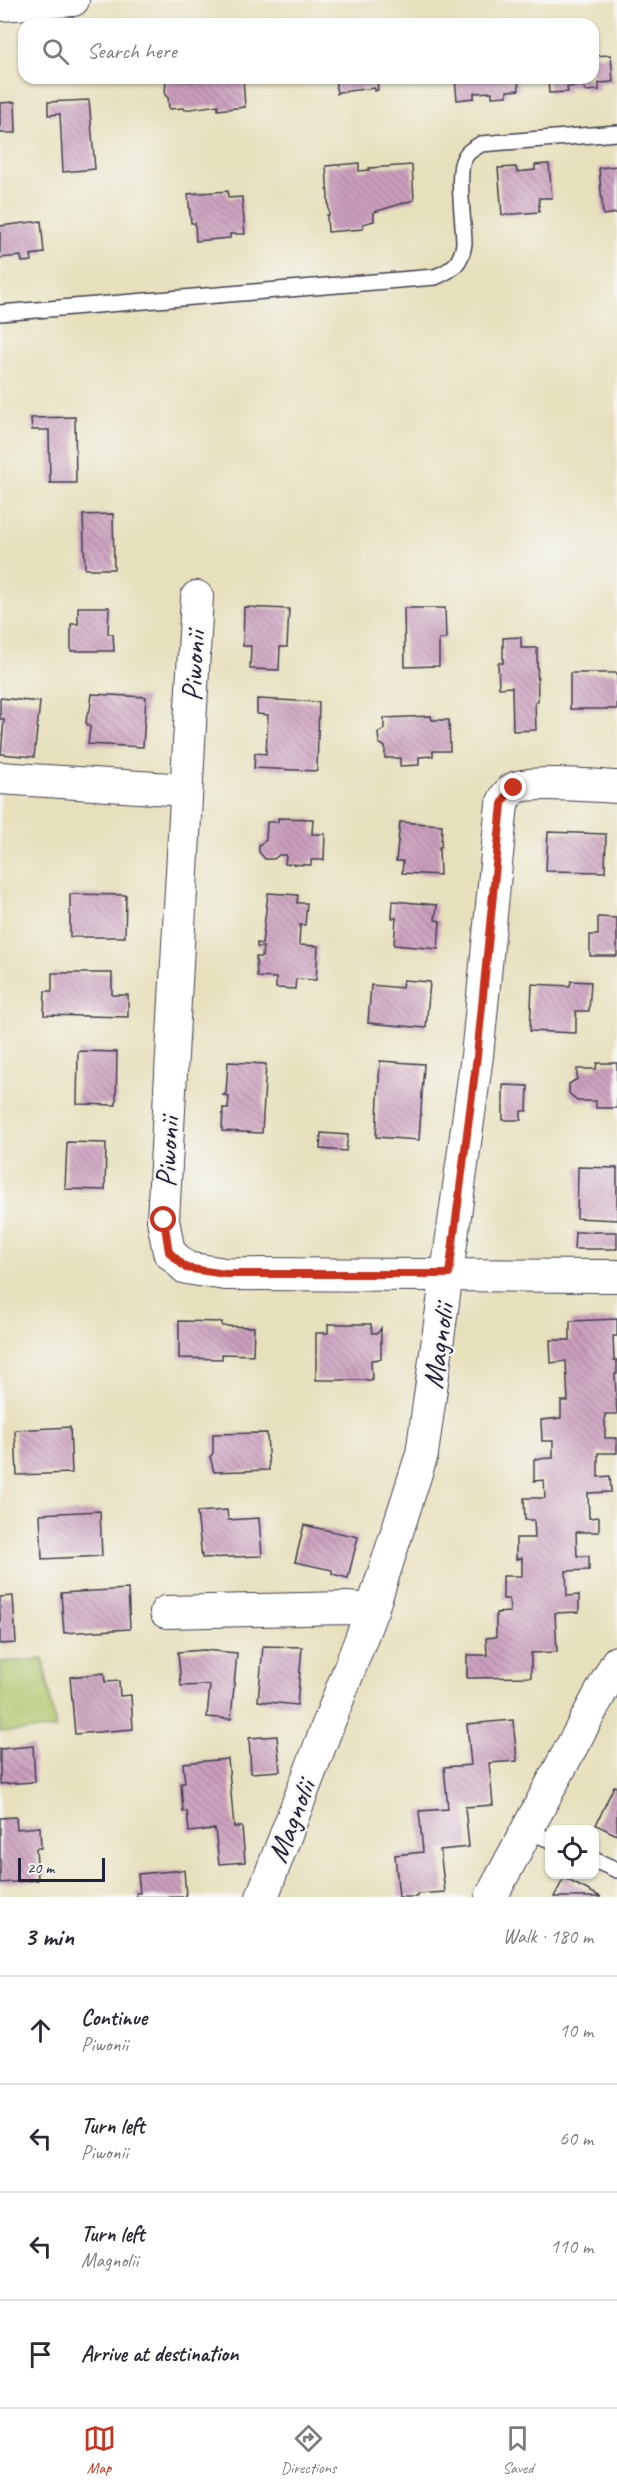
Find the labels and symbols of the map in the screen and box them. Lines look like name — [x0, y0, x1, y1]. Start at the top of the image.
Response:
street label: Piwonii — [172, 626, 214, 702]
route end — [500, 774, 526, 800]
street label: Piwonii — [146, 1112, 188, 1188]
route start — [150, 1206, 176, 1232]
street label: Magnolii — [413, 1298, 463, 1391]
street label: Magnolii — [258, 1771, 325, 1868]
scale bar — [18, 1855, 105, 1882]

